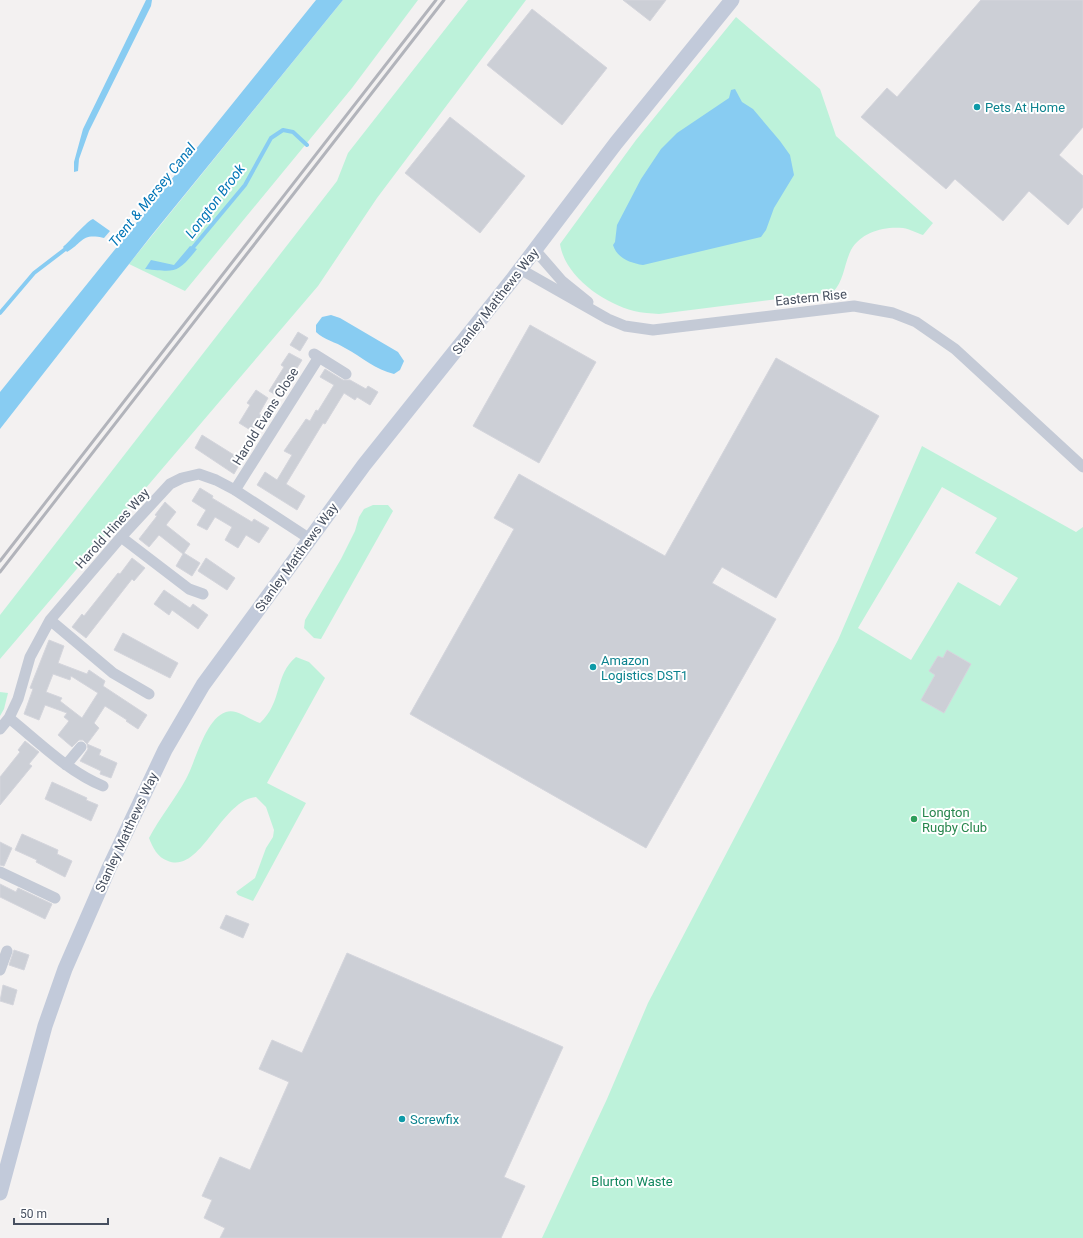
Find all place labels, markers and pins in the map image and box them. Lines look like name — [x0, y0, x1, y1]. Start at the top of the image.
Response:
place label: Pets At Home — [985, 100, 1065, 115]
marker: Pets At Home — [972, 102, 982, 112]
place label: Amazon Logistics DST1 — [601, 653, 688, 683]
marker: Amazon Logistics DST1 — [588, 662, 598, 672]
place label: Longton Rugby Club — [922, 805, 987, 835]
marker: Longton Rugby Club — [909, 814, 919, 824]
place label: Screwfix — [410, 1112, 460, 1127]
marker: Screwfix — [397, 1114, 407, 1124]

